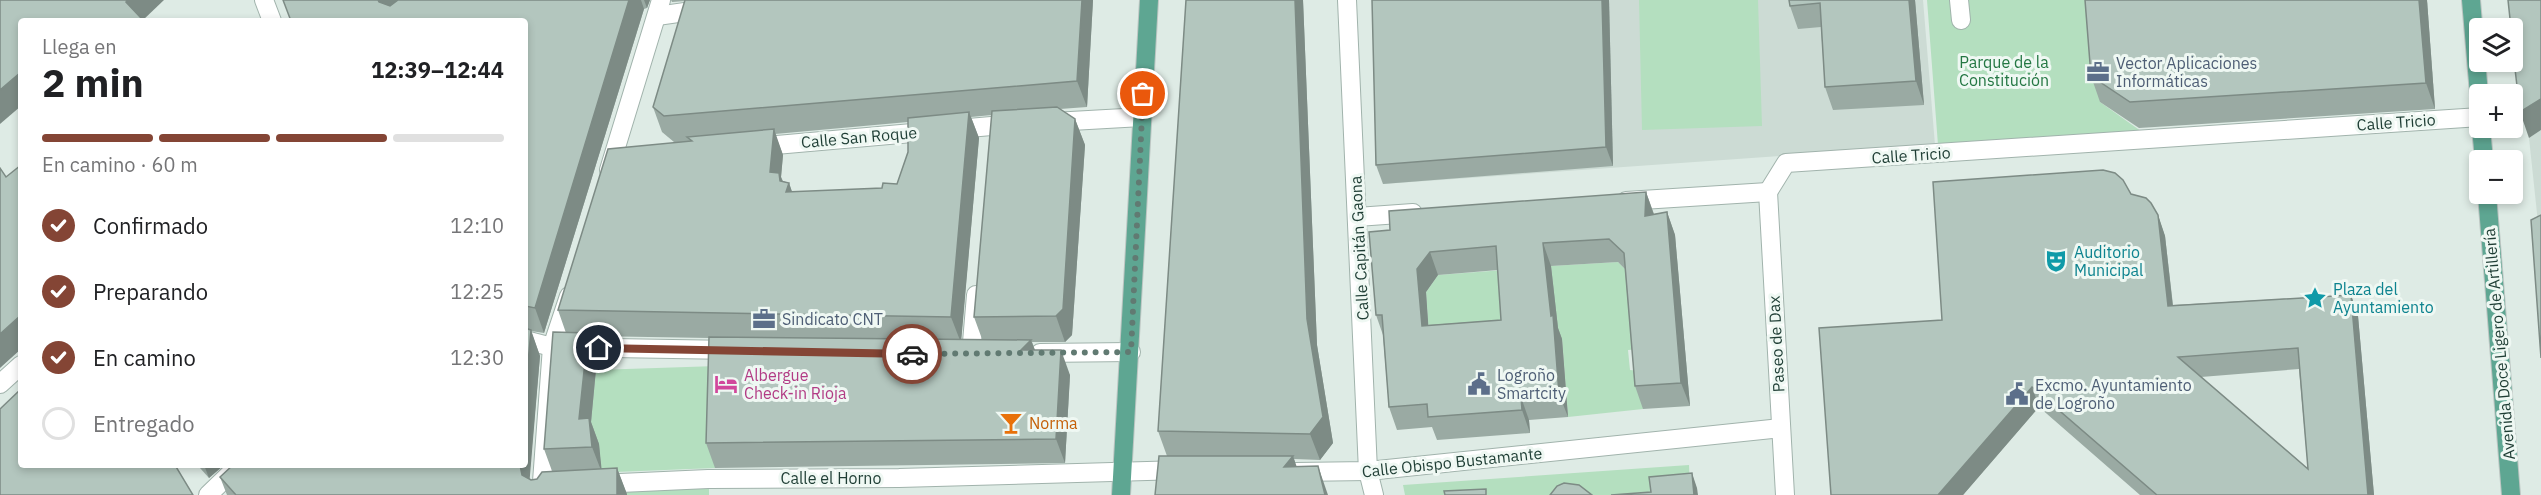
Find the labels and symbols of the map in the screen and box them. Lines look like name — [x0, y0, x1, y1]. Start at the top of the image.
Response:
park label: Parque de la Constitución — [1959, 52, 2049, 90]
place label: Vector Aplicaciones Informáticas — [2116, 53, 2257, 91]
office icon: Vector Aplicaciones Informáticas — [2085, 59, 2111, 85]
pin — [1117, 68, 1168, 119]
street label: Calle Tricio — [2356, 109, 2436, 135]
street label: Calle San Roque — [800, 122, 918, 152]
street label: Calle Tricio — [1871, 142, 1951, 168]
street label: Calle Capitán Gaona — [1345, 175, 1373, 321]
street label: Avenida Doce Ligero de Artillería — [2479, 227, 2519, 461]
place label: Auditorio Municipal — [2074, 242, 2143, 280]
theatre icon: Auditorio Municipal — [2043, 248, 2069, 274]
place label: Plaza del Ayuntamiento — [2333, 279, 2434, 317]
place icon: Plaza del Ayuntamiento — [2302, 285, 2328, 311]
street label: Paseo de Dax — [1763, 295, 1789, 393]
office icon: Sindicato CNT — [751, 306, 777, 332]
place label: Sindicato CNT — [782, 309, 883, 329]
pin — [573, 322, 624, 373]
courier — [882, 324, 942, 384]
place label: Albergue Check-in Rioja — [744, 365, 847, 403]
place label: Logroño Smartcity — [1497, 365, 1566, 403]
hotel icon: Albergue Check-in Rioja — [713, 371, 739, 397]
public building icon: Logroño Smartcity — [1466, 371, 1492, 397]
place label: Excmo. Ayuntamiento de Logroño — [2035, 375, 2192, 413]
public building icon: Excmo. Ayuntamiento de Logroño — [2004, 381, 2030, 407]
bar icon: Norma — [998, 410, 1024, 436]
place label: Norma — [1029, 413, 1078, 433]
street label: Calle Obispo Bustamante — [1361, 443, 1543, 481]
street label: Calle el Horno — [781, 468, 881, 488]

